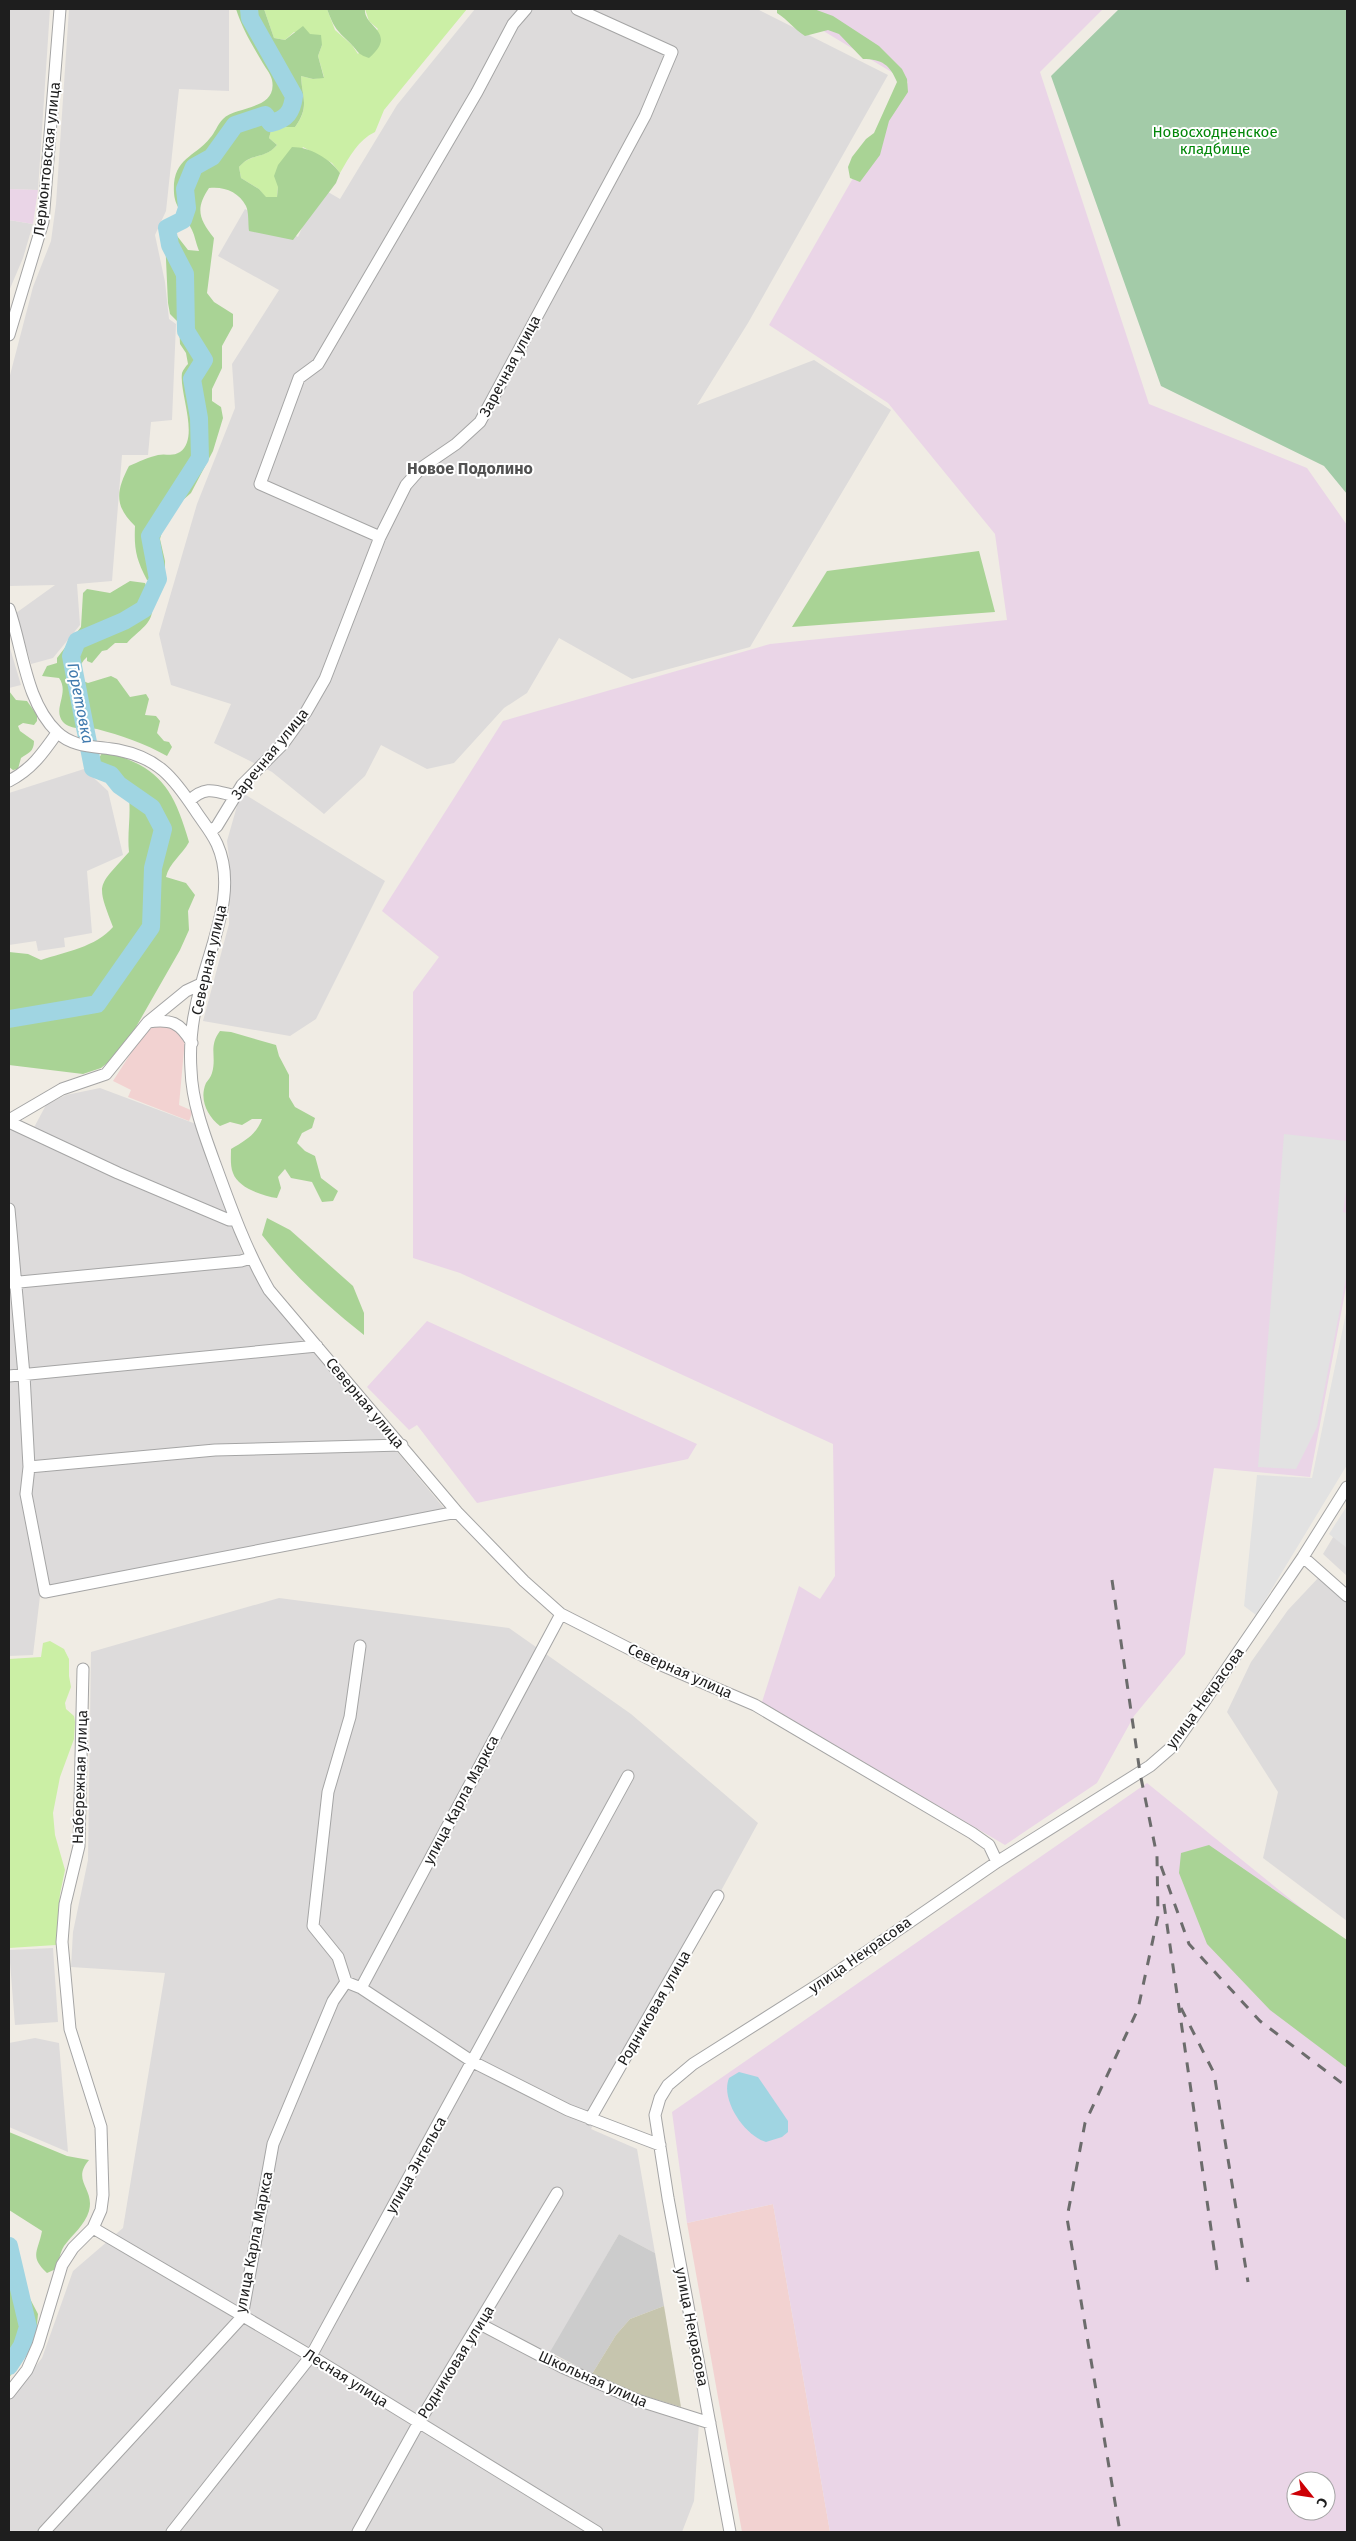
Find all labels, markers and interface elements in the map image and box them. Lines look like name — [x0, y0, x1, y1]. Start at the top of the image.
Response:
street label: Лермонтовская улица — [30, 81, 64, 237]
park label: Новосходненское кладбище — [1152, 123, 1278, 158]
street label: Заречная улица — [476, 312, 544, 420]
district label: Новое Подолино — [407, 459, 533, 478]
water label: Горетовка — [63, 661, 98, 745]
street label: Заречная улица — [228, 705, 312, 803]
street label: Северная улица — [188, 903, 230, 1017]
street label: Северная улица — [322, 1354, 408, 1452]
street label: Северная улица — [625, 1640, 735, 1702]
street label: улица Некрасова — [1162, 1644, 1248, 1752]
street label: Набережная улица — [69, 1710, 91, 1844]
street label: улица Карла Маркса — [419, 1732, 503, 1868]
street label: улица Некрасова — [805, 1913, 915, 1997]
street label: Родниковая улица — [614, 1947, 694, 2069]
street label: улица Энгельса — [382, 2113, 450, 2217]
street label: улица Карла Маркса — [231, 2170, 277, 2314]
street label: улица Некрасова — [672, 2266, 712, 2388]
street label: Родниковая улица — [414, 2302, 498, 2422]
street label: Лесная улица — [300, 2345, 392, 2411]
street label: Школьная улица — [536, 2347, 650, 2411]
north arrow — [1286, 2471, 1336, 2521]
text: С — [1312, 2495, 1331, 2510]

